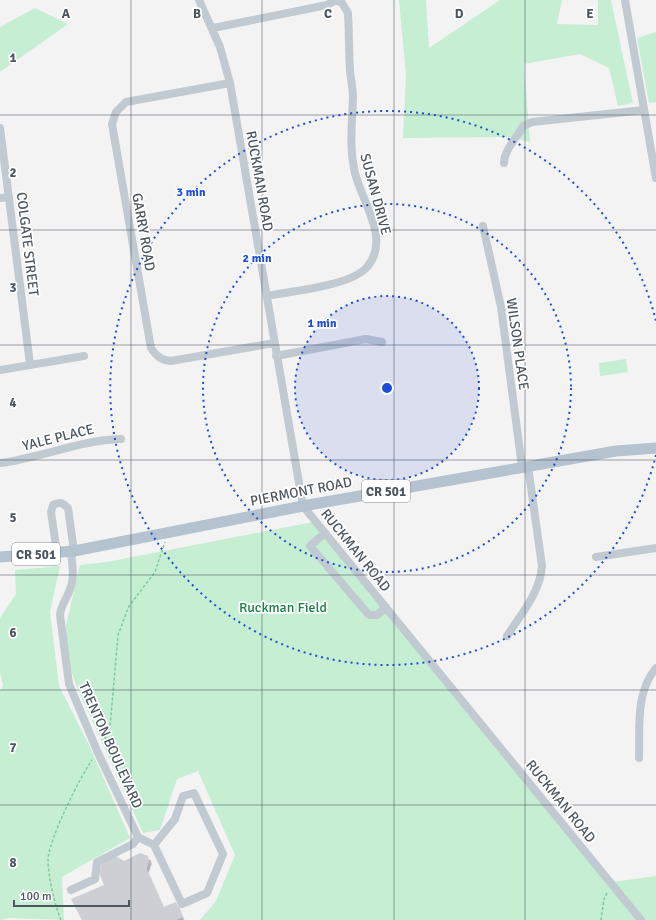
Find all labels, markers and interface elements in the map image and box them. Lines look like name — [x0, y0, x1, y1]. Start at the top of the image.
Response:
text: A — [62, 6, 71, 22]
text: B — [193, 6, 201, 22]
text: C — [324, 6, 332, 22]
text: D — [455, 6, 464, 22]
text: E — [586, 6, 594, 22]
text: 1 — [9, 50, 17, 66]
street label: RUCKMAN ROAD — [242, 130, 277, 233]
street label: SUSAN DRIVE — [356, 152, 395, 237]
text: 2 — [9, 165, 17, 181]
text: 3 min — [177, 185, 206, 200]
street label: COLGATE STREET — [13, 191, 42, 297]
street label: GARRY ROAD — [128, 192, 159, 272]
text: 2 min — [243, 251, 272, 266]
text: 3 — [9, 280, 17, 296]
street label: WILSON PLACE — [503, 297, 532, 391]
text: 1 min — [308, 316, 337, 331]
centre of rings — [380, 381, 394, 395]
text: 4 — [9, 395, 17, 411]
street label: YALE PLACE — [21, 420, 96, 455]
street label: PIERMONT ROAD — [249, 473, 353, 510]
road number: CR 501 — [362, 480, 410, 502]
street label: RUCKMAN ROAD — [317, 505, 394, 595]
text: 5 — [9, 510, 17, 526]
road number: CR 501 — [12, 543, 60, 565]
park label: Ruckman Field — [239, 599, 327, 616]
text: 6 — [9, 625, 17, 641]
street label: TRENTON BOULEVARD — [75, 679, 146, 811]
text: 7 — [9, 740, 17, 756]
street label: RUCKMAN ROAD — [522, 756, 599, 846]
text: 8 — [9, 855, 17, 871]
scale bar — [14, 882, 129, 908]
text: 100 m — [20, 889, 52, 904]

